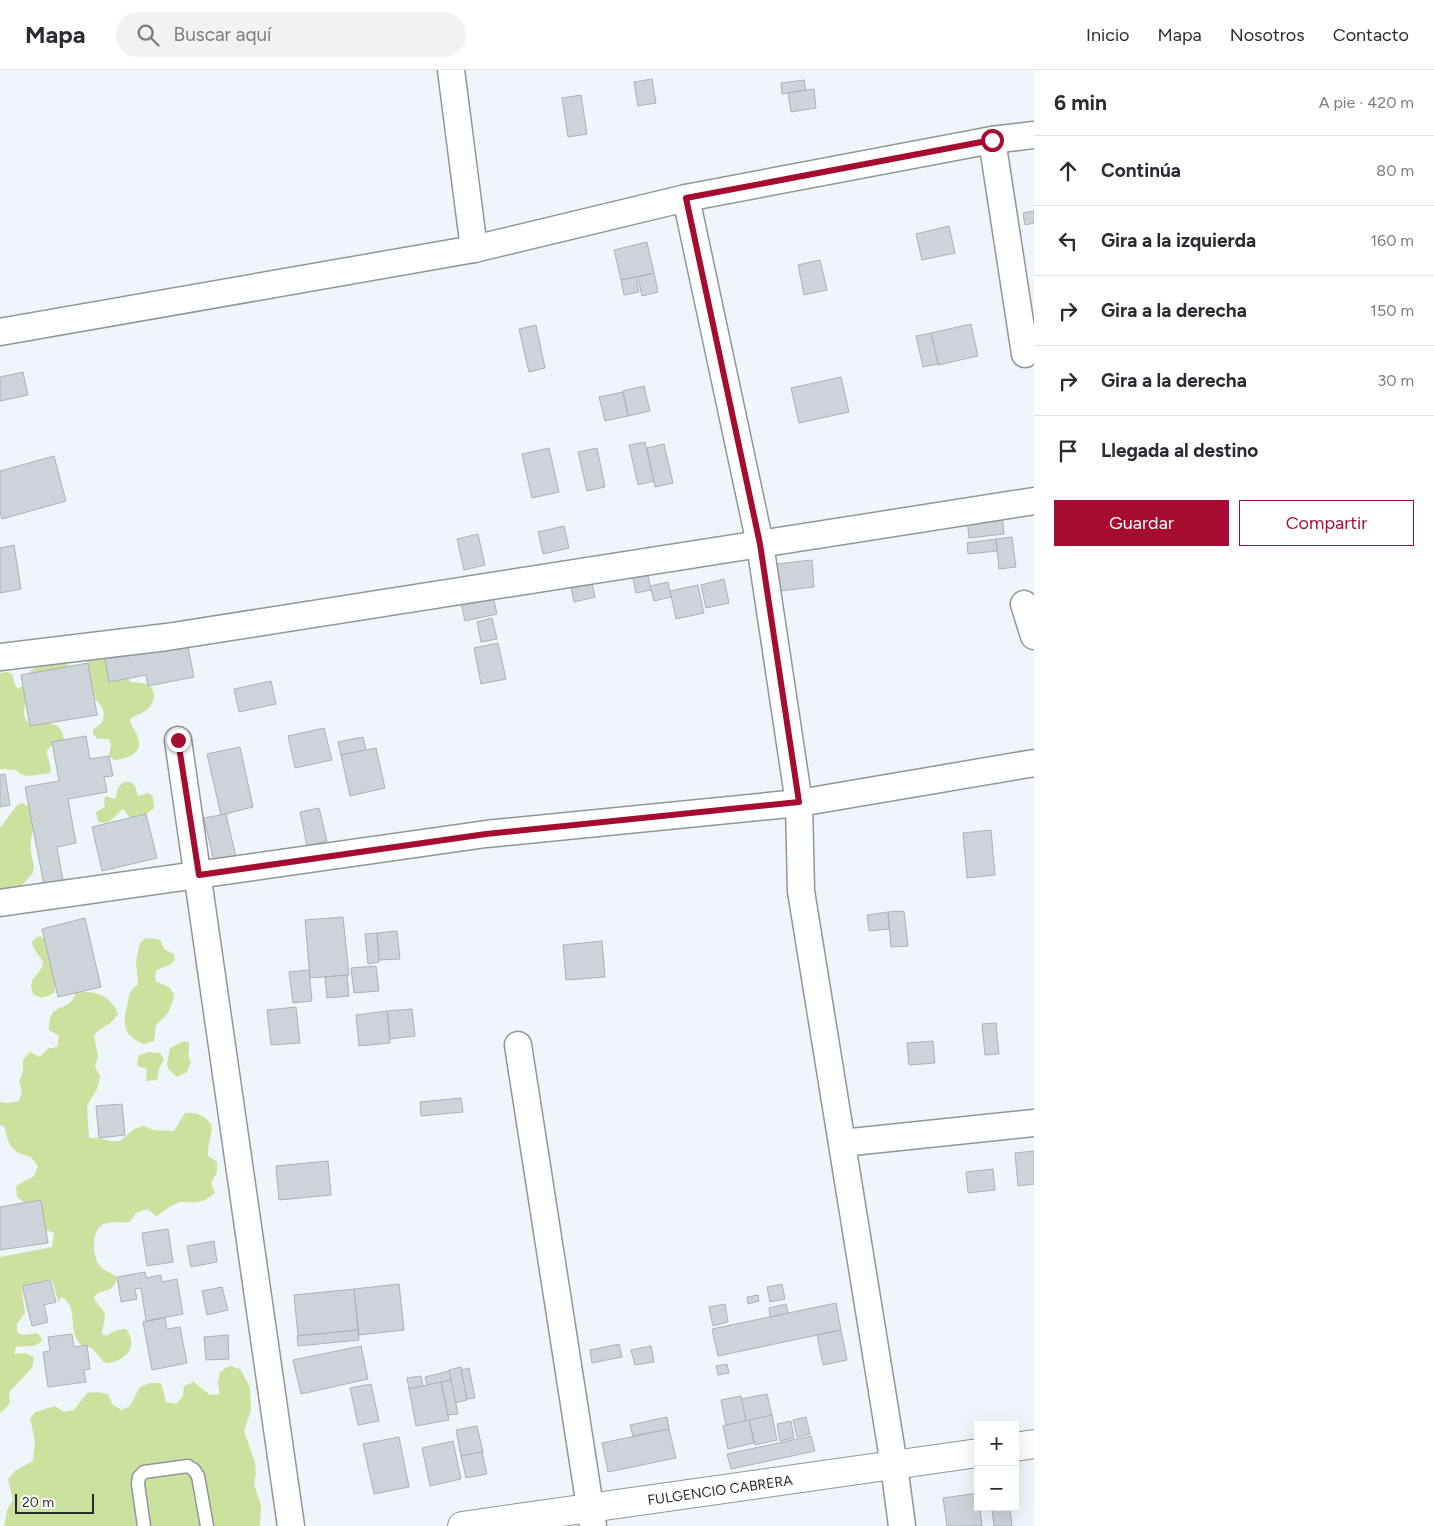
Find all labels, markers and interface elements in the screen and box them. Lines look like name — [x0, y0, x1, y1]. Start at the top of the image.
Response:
search box — [116, 12, 466, 57]
text: Mapa — [25, 20, 86, 49]
icon: search — [134, 21, 162, 49]
text: Buscar aquí — [174, 23, 271, 46]
text: Inicio — [1086, 24, 1130, 46]
text: Mapa — [1158, 24, 1202, 46]
text: Nosotros — [1230, 24, 1305, 46]
text: Contacto — [1333, 24, 1409, 46]
text: 6 min — [1054, 90, 1107, 115]
text: A pie · 420 m — [1319, 93, 1414, 112]
route start — [981, 129, 1004, 152]
icon: ahead — [1054, 157, 1082, 185]
text: Continúa — [1101, 159, 1181, 182]
text: 80 m — [1376, 161, 1414, 180]
icon: left — [1054, 227, 1082, 255]
text: Gira a la izquierda — [1101, 229, 1256, 252]
text: 160 m — [1371, 231, 1414, 250]
icon: right — [1054, 297, 1082, 325]
text: Gira a la derecha — [1101, 299, 1247, 322]
text: 150 m — [1370, 301, 1414, 320]
icon: right — [1054, 367, 1082, 395]
text: Gira a la derecha — [1101, 369, 1247, 392]
text: 30 m — [1377, 371, 1414, 390]
icon: arrive — [1054, 437, 1082, 465]
text: Llegada al destino — [1101, 439, 1258, 462]
button: Guardar — [1054, 500, 1229, 546]
button: Compartir — [1239, 500, 1414, 546]
route end — [167, 729, 190, 752]
map controls — [974, 1421, 1019, 1511]
button: + — [974, 1421, 1019, 1466]
button: − — [974, 1466, 1019, 1511]
street label: FULGENCIO CABRERA — [646, 1472, 794, 1509]
scale bar — [15, 1491, 94, 1514]
text: 20 m — [22, 1494, 54, 1511]

